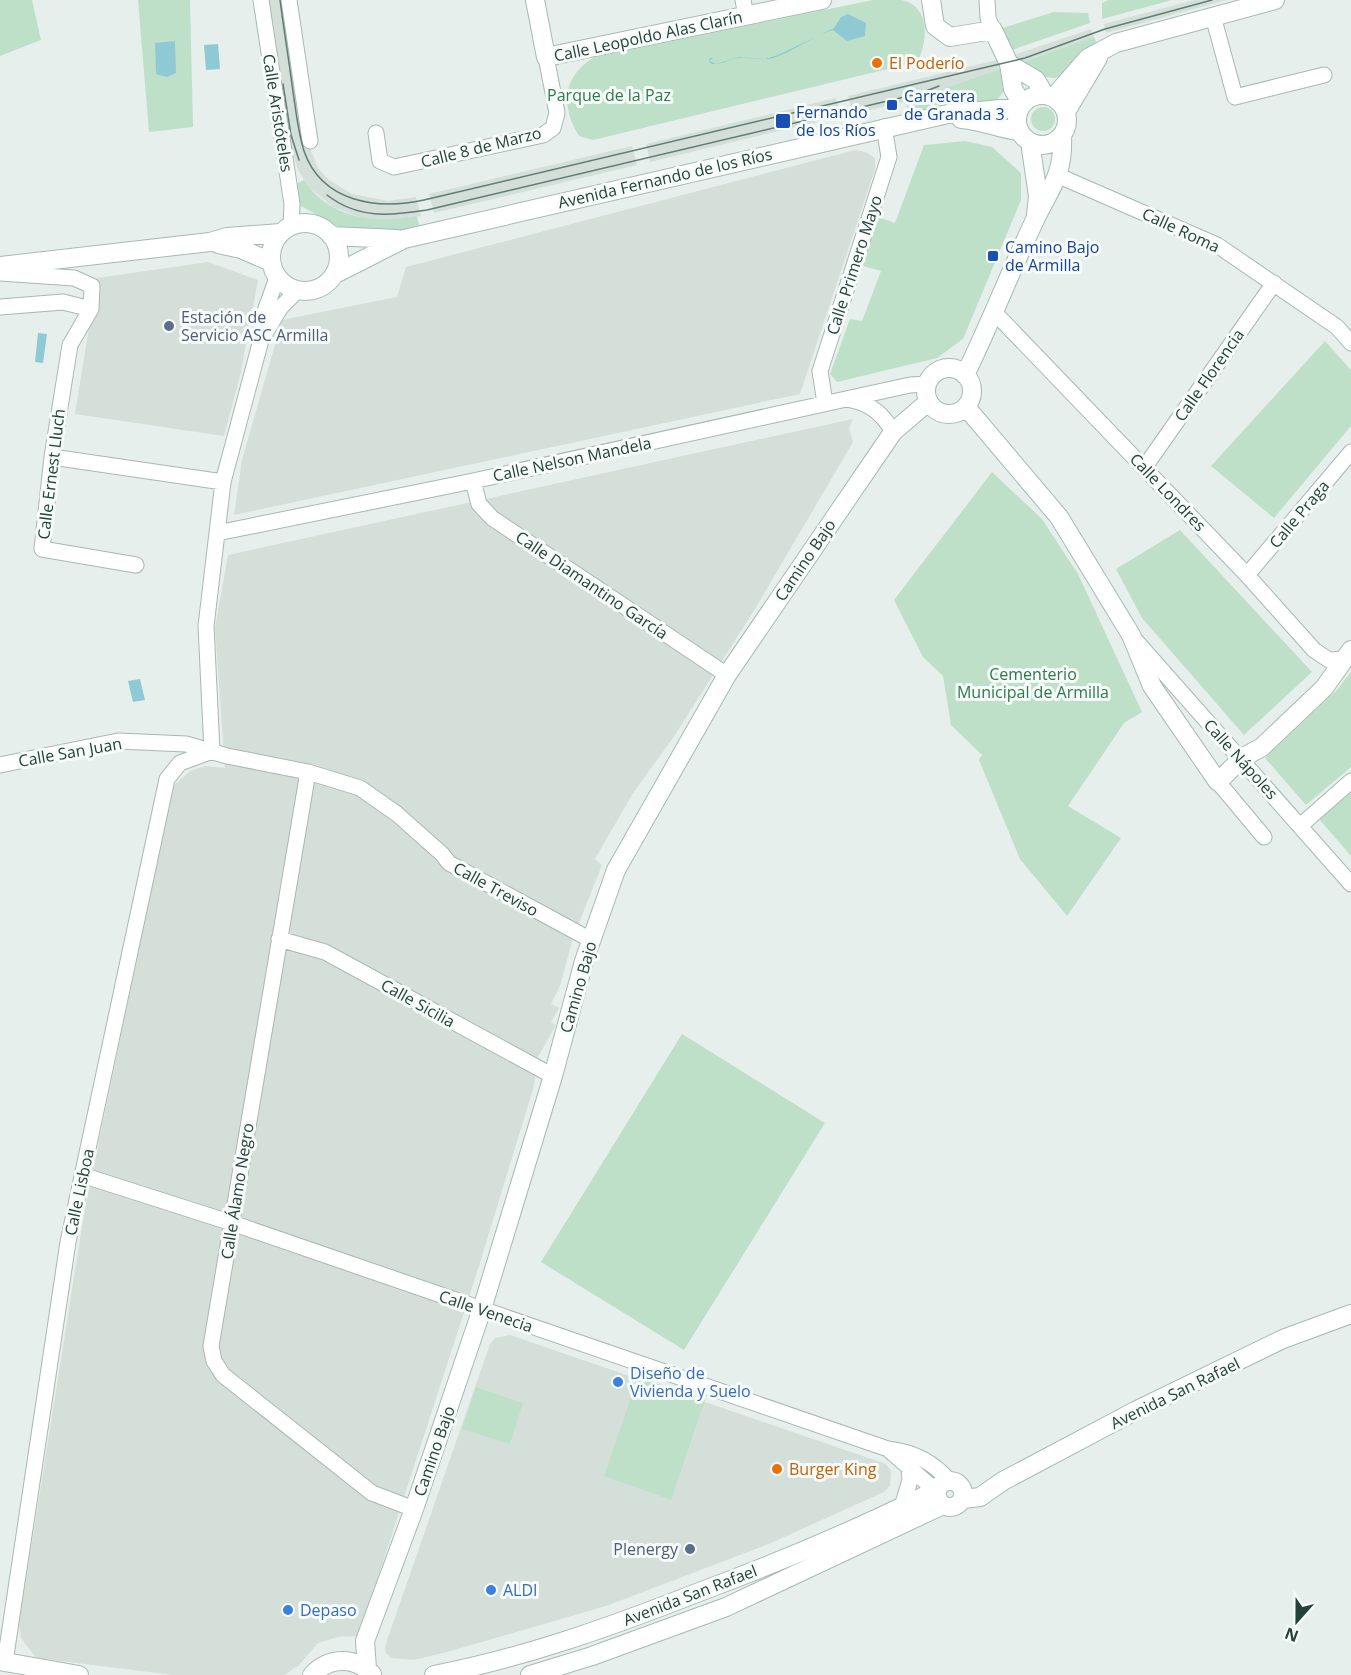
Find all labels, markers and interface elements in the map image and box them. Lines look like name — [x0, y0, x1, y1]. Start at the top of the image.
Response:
street label: Calle Leopoldo Alas Clarín — [552, 5, 744, 67]
street label: Calle Aristóteles — [258, 52, 298, 174]
place label: El Poderío — [889, 52, 964, 74]
marker: El Poderío — [870, 56, 884, 70]
park label: Parque de la Paz — [547, 84, 671, 106]
place label: Carretera de Granada 3 — [904, 85, 1005, 125]
marker: Carretera de Granada 3 — [885, 98, 899, 112]
place label: Fernando de los Ríos — [796, 101, 876, 141]
marker: Fernando de los Ríos — [774, 112, 792, 130]
street label: Calle 8 de Marzo — [418, 121, 544, 173]
street label: Avenida Fernando de los Ríos — [556, 143, 774, 213]
street label: Calle Primero Mayo — [821, 192, 887, 338]
street label: Calle Roma — [1139, 202, 1223, 258]
place label: Camino Bajo de Armilla — [1005, 236, 1099, 276]
marker: Camino Bajo de Armilla — [986, 249, 1000, 263]
place label: Estación de Servicio ASC Armilla — [181, 306, 328, 346]
marker: Estación de Servicio ASC Armilla — [162, 319, 176, 333]
street label: Calle Florencia — [1169, 324, 1249, 426]
street label: Calle Ernest Lluch — [32, 407, 70, 541]
street label: Calle Nelson Mandela — [491, 431, 653, 487]
street label: Calle Londres — [1125, 448, 1211, 536]
street label: Calle Praga — [1264, 475, 1334, 553]
street label: Camino Bajo — [770, 515, 840, 605]
street label: Calle Diamantino García — [512, 526, 672, 644]
park label: Cementerio Municipal de Armilla — [957, 663, 1109, 703]
street label: Calle Nápoles — [1199, 714, 1283, 804]
street label: Calle San Juan — [17, 732, 123, 772]
street label: Calle Treviso — [450, 857, 542, 921]
street label: Camino Bajo — [554, 939, 602, 1035]
street label: Calle Sicilia — [377, 974, 459, 1032]
street label: Calle Álamo Negro — [215, 1121, 259, 1261]
street label: Calle Lisboa — [59, 1146, 99, 1238]
street label: Calle Venecia — [436, 1285, 536, 1337]
street label: Avenida San Rafael — [1107, 1352, 1243, 1434]
place label: Diseño de Vivienda y Suelo — [630, 1362, 751, 1402]
marker: Diseño de Vivienda y Suelo — [611, 1375, 625, 1389]
street label: Camino Bajo — [408, 1403, 460, 1499]
place label: Burger King — [789, 1458, 877, 1480]
marker: Burger King — [770, 1462, 784, 1476]
place label: Plenergy — [613, 1538, 679, 1560]
marker: Plenergy — [683, 1542, 697, 1556]
street label: Avenida San Rafael — [620, 1559, 760, 1631]
place label: ALDI — [503, 1579, 538, 1601]
marker: ALDI — [484, 1583, 498, 1597]
north arrow — [1267, 1591, 1327, 1651]
place label: Depaso — [300, 1599, 357, 1621]
marker: Depaso — [281, 1603, 295, 1617]
text: N — [1282, 1622, 1302, 1648]

